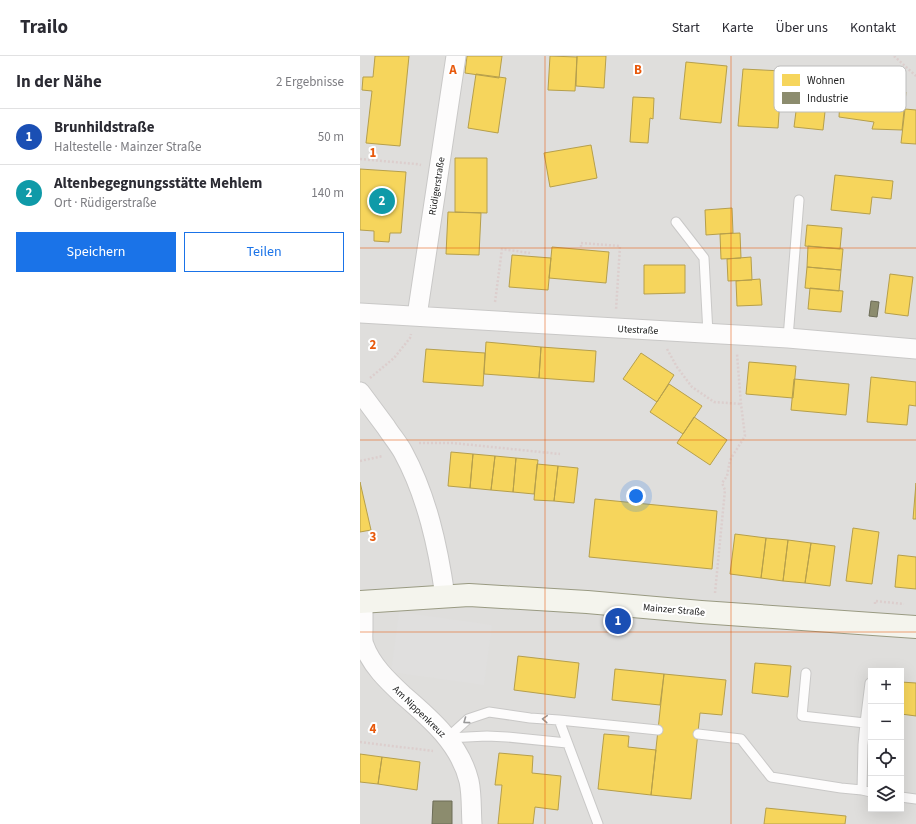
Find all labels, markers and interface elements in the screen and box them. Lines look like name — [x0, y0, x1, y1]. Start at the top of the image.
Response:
text: Trailo — [20, 14, 68, 41]
text: Start — [672, 18, 700, 38]
text: Karte — [722, 18, 753, 38]
text: Über uns — [775, 18, 828, 38]
text: Kontakt — [850, 18, 896, 38]
text: A — [448, 61, 457, 79]
text: B — [634, 61, 642, 79]
legend — [774, 66, 906, 112]
text: In der Nähe — [16, 70, 102, 94]
text: 2 Ergebnisse — [276, 73, 344, 91]
text: Wohnen — [807, 73, 845, 88]
text: Industrie — [807, 91, 849, 106]
text: Brunhildstraße — [54, 117, 155, 138]
text: 1 — [26, 128, 32, 146]
text: 50 m — [318, 128, 344, 146]
text: Haltestelle · Mainzer Straße — [54, 138, 201, 156]
text: 1 — [370, 144, 377, 162]
street label: Rüdigerstraße — [425, 156, 449, 216]
text: Altenbegegnungsstätte Mehlem — [54, 173, 262, 194]
text: 2 — [26, 184, 32, 202]
text: 140 m — [311, 184, 344, 202]
pin: 2 — [369, 186, 395, 216]
text: Ort · Rüdigerstraße — [54, 194, 156, 212]
button: Speichern — [16, 232, 176, 272]
button: Teilen — [184, 232, 344, 272]
street label: Utestraße — [617, 322, 659, 338]
text: 2 — [370, 336, 377, 354]
your location — [626, 486, 646, 506]
text: 3 — [370, 528, 377, 546]
street label: Mainzer Straße — [642, 600, 706, 620]
pin: 1 — [605, 606, 631, 636]
map controls — [868, 668, 904, 812]
button: + — [868, 668, 904, 704]
street label: Am Nippenkreuz — [390, 683, 449, 741]
button: − — [868, 704, 904, 740]
one-way arrow — [542, 715, 548, 724]
one-way arrow — [464, 716, 471, 723]
text: 4 — [370, 720, 377, 738]
button: locate — [868, 740, 904, 776]
button: layers — [868, 776, 904, 812]

